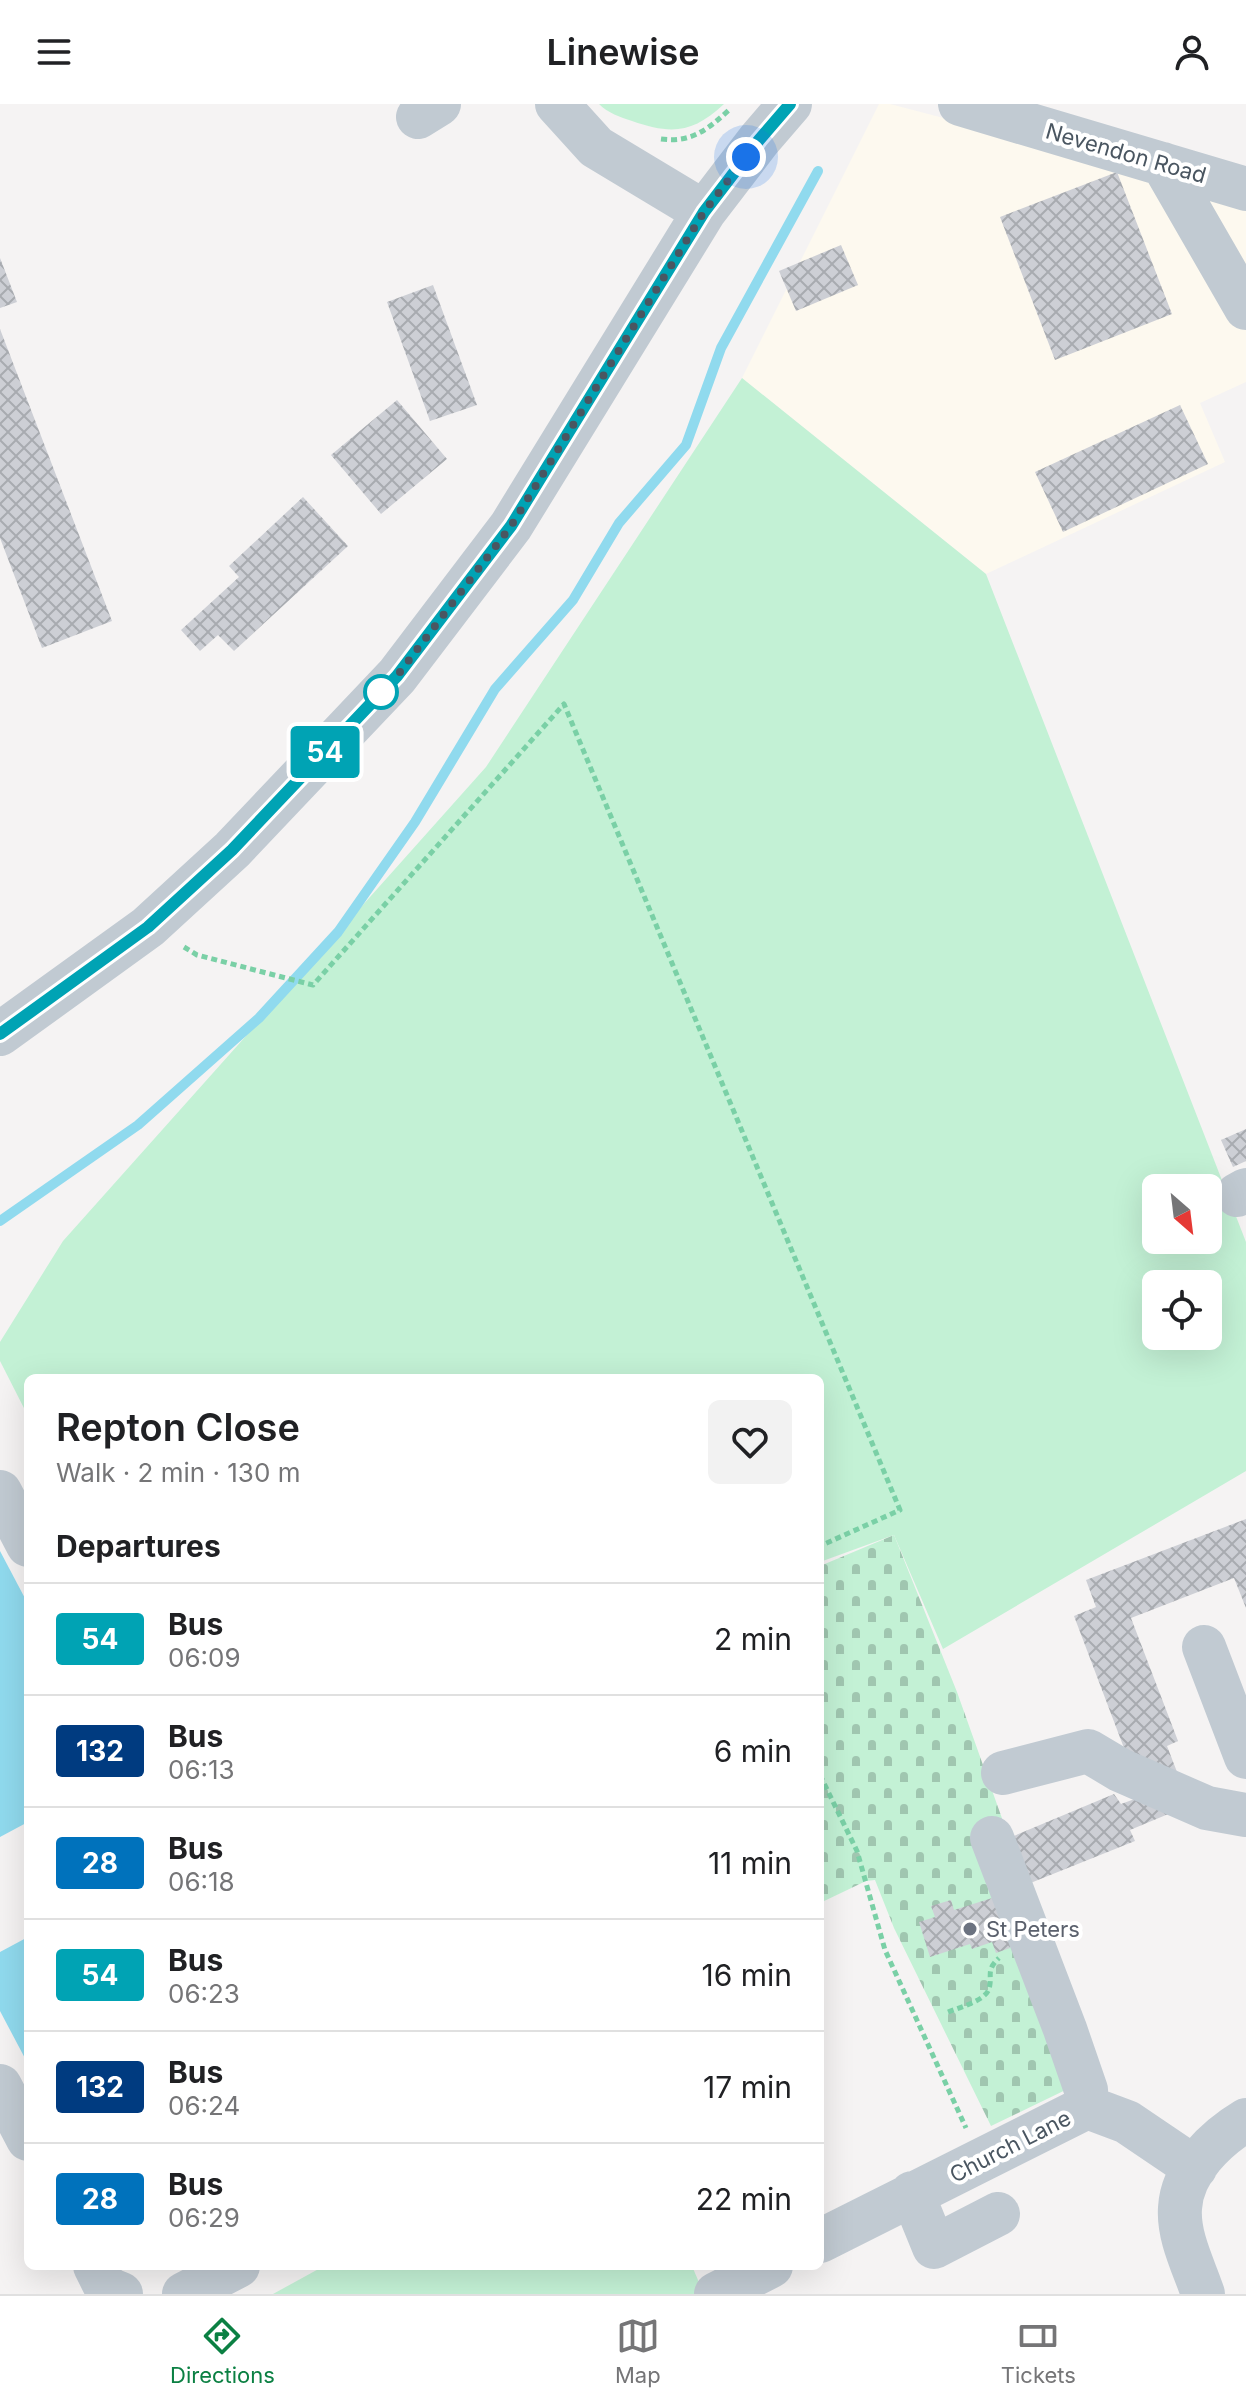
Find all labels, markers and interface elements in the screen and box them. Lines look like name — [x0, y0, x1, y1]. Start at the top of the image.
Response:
icon: menu — [32, 30, 76, 74]
text: Linewise — [546, 30, 700, 74]
icon: person — [1170, 30, 1214, 74]
street label: Nevendon Road — [1043, 118, 1209, 188]
your location — [726, 137, 766, 177]
unlabelled marker — [364, 675, 398, 709]
line badge: 54 — [289, 726, 361, 778]
text: 54 — [307, 735, 343, 769]
north arrow — [1142, 1174, 1222, 1254]
map controls — [1142, 1174, 1222, 1350]
button: locate — [1142, 1270, 1222, 1350]
button: heart — [708, 1400, 792, 1484]
text: Repton Close — [56, 1404, 300, 1450]
text: Walk · 2 min · 130 m — [56, 1457, 300, 1488]
text: Departures — [56, 1528, 221, 1564]
text: Bus — [168, 1606, 223, 1642]
text: 2 min — [714, 1621, 792, 1657]
text: 54 — [82, 1622, 118, 1656]
text: 06:09 — [168, 1642, 241, 1673]
text: Bus — [168, 1718, 223, 1754]
text: 6 min — [714, 1733, 792, 1769]
text: 132 — [76, 1734, 124, 1768]
text: 06:13 — [168, 1754, 235, 1785]
text: Bus — [168, 1830, 223, 1866]
text: 11 min — [708, 1845, 792, 1881]
text: 28 — [82, 1846, 118, 1880]
text: 06:18 — [168, 1866, 235, 1897]
place label: St Peters — [986, 1916, 1080, 1942]
marker: St Peters — [961, 1920, 979, 1938]
text: Bus — [168, 1942, 223, 1978]
text: 16 min — [701, 1957, 792, 1993]
text: 54 — [82, 1958, 118, 1992]
text: 06:23 — [168, 1978, 240, 2009]
text: Bus — [168, 2054, 223, 2090]
text: 17 min — [703, 2069, 792, 2105]
text: 132 — [76, 2070, 124, 2104]
text: 06:24 — [168, 2090, 240, 2121]
street label: Church Lane — [945, 2104, 1075, 2188]
text: Bus — [168, 2166, 223, 2202]
text: 22 min — [696, 2181, 792, 2217]
text: 28 — [82, 2182, 118, 2216]
text: 06:29 — [168, 2202, 240, 2233]
tab: Directions — [170, 2314, 275, 2388]
tab: Map — [615, 2314, 661, 2388]
tab: Tickets — [1001, 2314, 1076, 2388]

